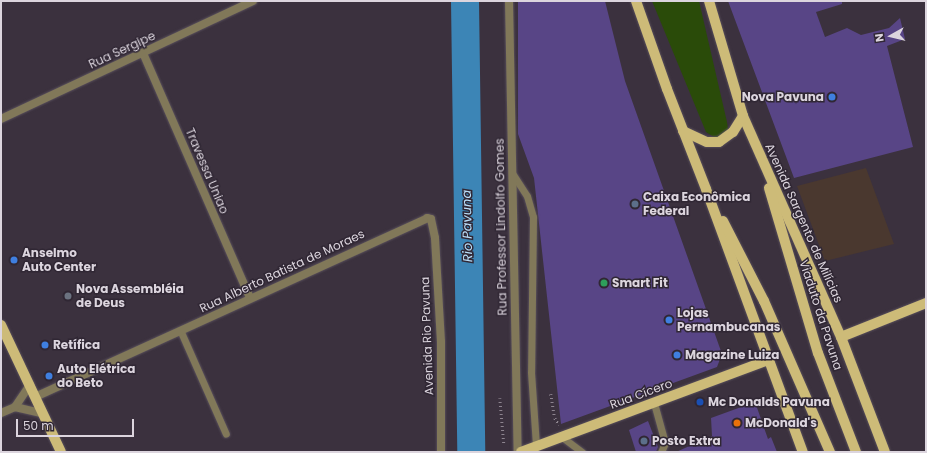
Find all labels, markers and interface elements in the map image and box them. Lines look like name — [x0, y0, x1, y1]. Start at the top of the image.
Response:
north arrow — [871, 16, 911, 56]
street label: Rua Sergipe — [86, 28, 158, 72]
text: N — [871, 32, 888, 43]
place label: Nova Pavuna — [742, 90, 824, 104]
marker: Nova Pavuna — [827, 92, 837, 102]
street label: Travessa Uniao — [182, 126, 232, 216]
street label: Rua Professor Lindolfo Gomes — [492, 138, 510, 316]
street label: Avenida Sargento de Milícias — [762, 141, 846, 305]
water label: Rio Pavuna — [460, 190, 476, 262]
place label: Caixa Econômica Federal — [643, 190, 750, 218]
marker: Caixa Econômica Federal — [630, 199, 640, 209]
street label: Rua Alberto Batista de Moraes — [197, 226, 367, 316]
place label: Anselmo Auto Center — [22, 246, 96, 274]
marker: Anselmo Auto Center — [9, 255, 19, 265]
street label: Viaduto da Pavuna — [796, 258, 846, 372]
street label: Avenida Rio Pavuna — [418, 276, 436, 396]
place label: Smart Fit — [612, 276, 668, 290]
marker: Smart Fit — [599, 278, 609, 288]
place label: Nova Assembléia de Deus — [76, 282, 184, 310]
marker: Nova Assembléia de Deus — [63, 291, 73, 301]
place label: Lojas Pernambucanas — [677, 306, 781, 334]
marker: Lojas Pernambucanas — [664, 315, 674, 325]
place label: Retífica — [53, 338, 100, 352]
marker: Retífica — [40, 340, 50, 350]
place label: Magazine Luiza — [685, 348, 779, 362]
marker: Magazine Luiza — [672, 350, 682, 360]
place label: Auto Elétrica do Beto — [57, 362, 135, 390]
marker: Auto Elétrica do Beto — [44, 371, 54, 381]
street label: Rua Cícero — [608, 376, 674, 412]
place label: Mc Donalds Pavuna — [708, 395, 830, 409]
marker: Mc Donalds Pavuna — [695, 397, 705, 407]
scale bar — [18, 411, 136, 437]
place label: McDonald's — [745, 416, 817, 430]
text: 50 m — [23, 417, 54, 434]
marker: McDonald's — [732, 418, 742, 428]
place label: Posto Extra — [652, 434, 721, 448]
marker: Posto Extra — [639, 436, 649, 446]

